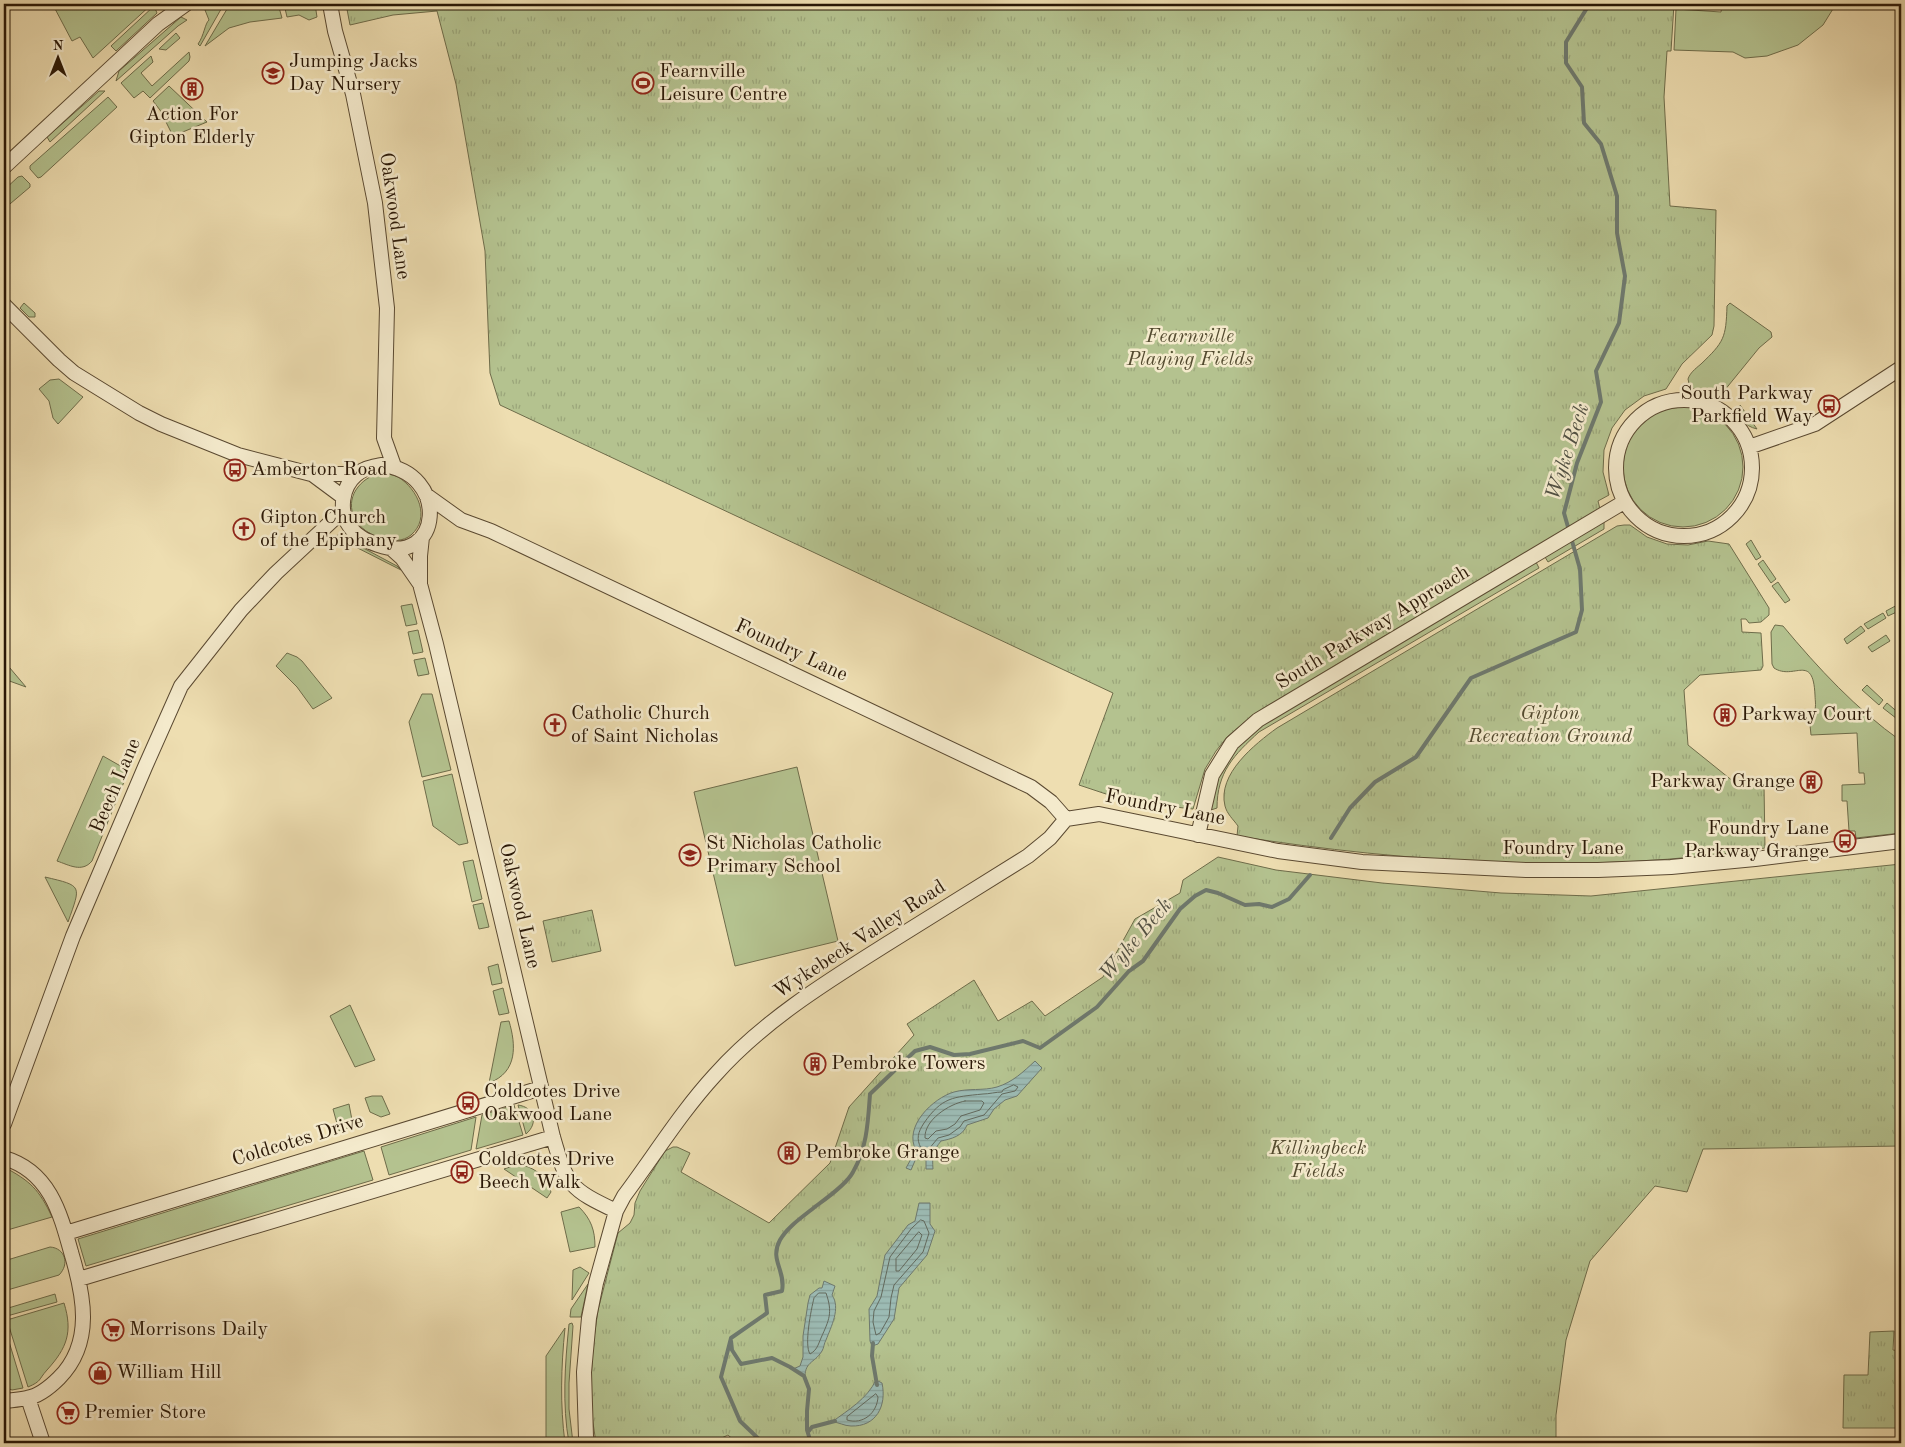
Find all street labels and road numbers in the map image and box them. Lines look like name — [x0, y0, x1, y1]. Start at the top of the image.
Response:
street label: Oakwood Lane — [375, 151, 413, 281]
street label: South Parkway Approach — [1273, 562, 1473, 694]
street label: Foundry Lane — [732, 616, 850, 686]
street label: Beech Lane — [87, 736, 145, 836]
street label: Foundry Lane — [1103, 787, 1227, 829]
street label: Foundry Lane — [1502, 839, 1624, 859]
street label: Oakwood Lane — [495, 841, 543, 971]
street label: Wykebeck Valley Road — [771, 877, 949, 1003]
street label: Coldcotes Drive — [230, 1112, 366, 1170]

